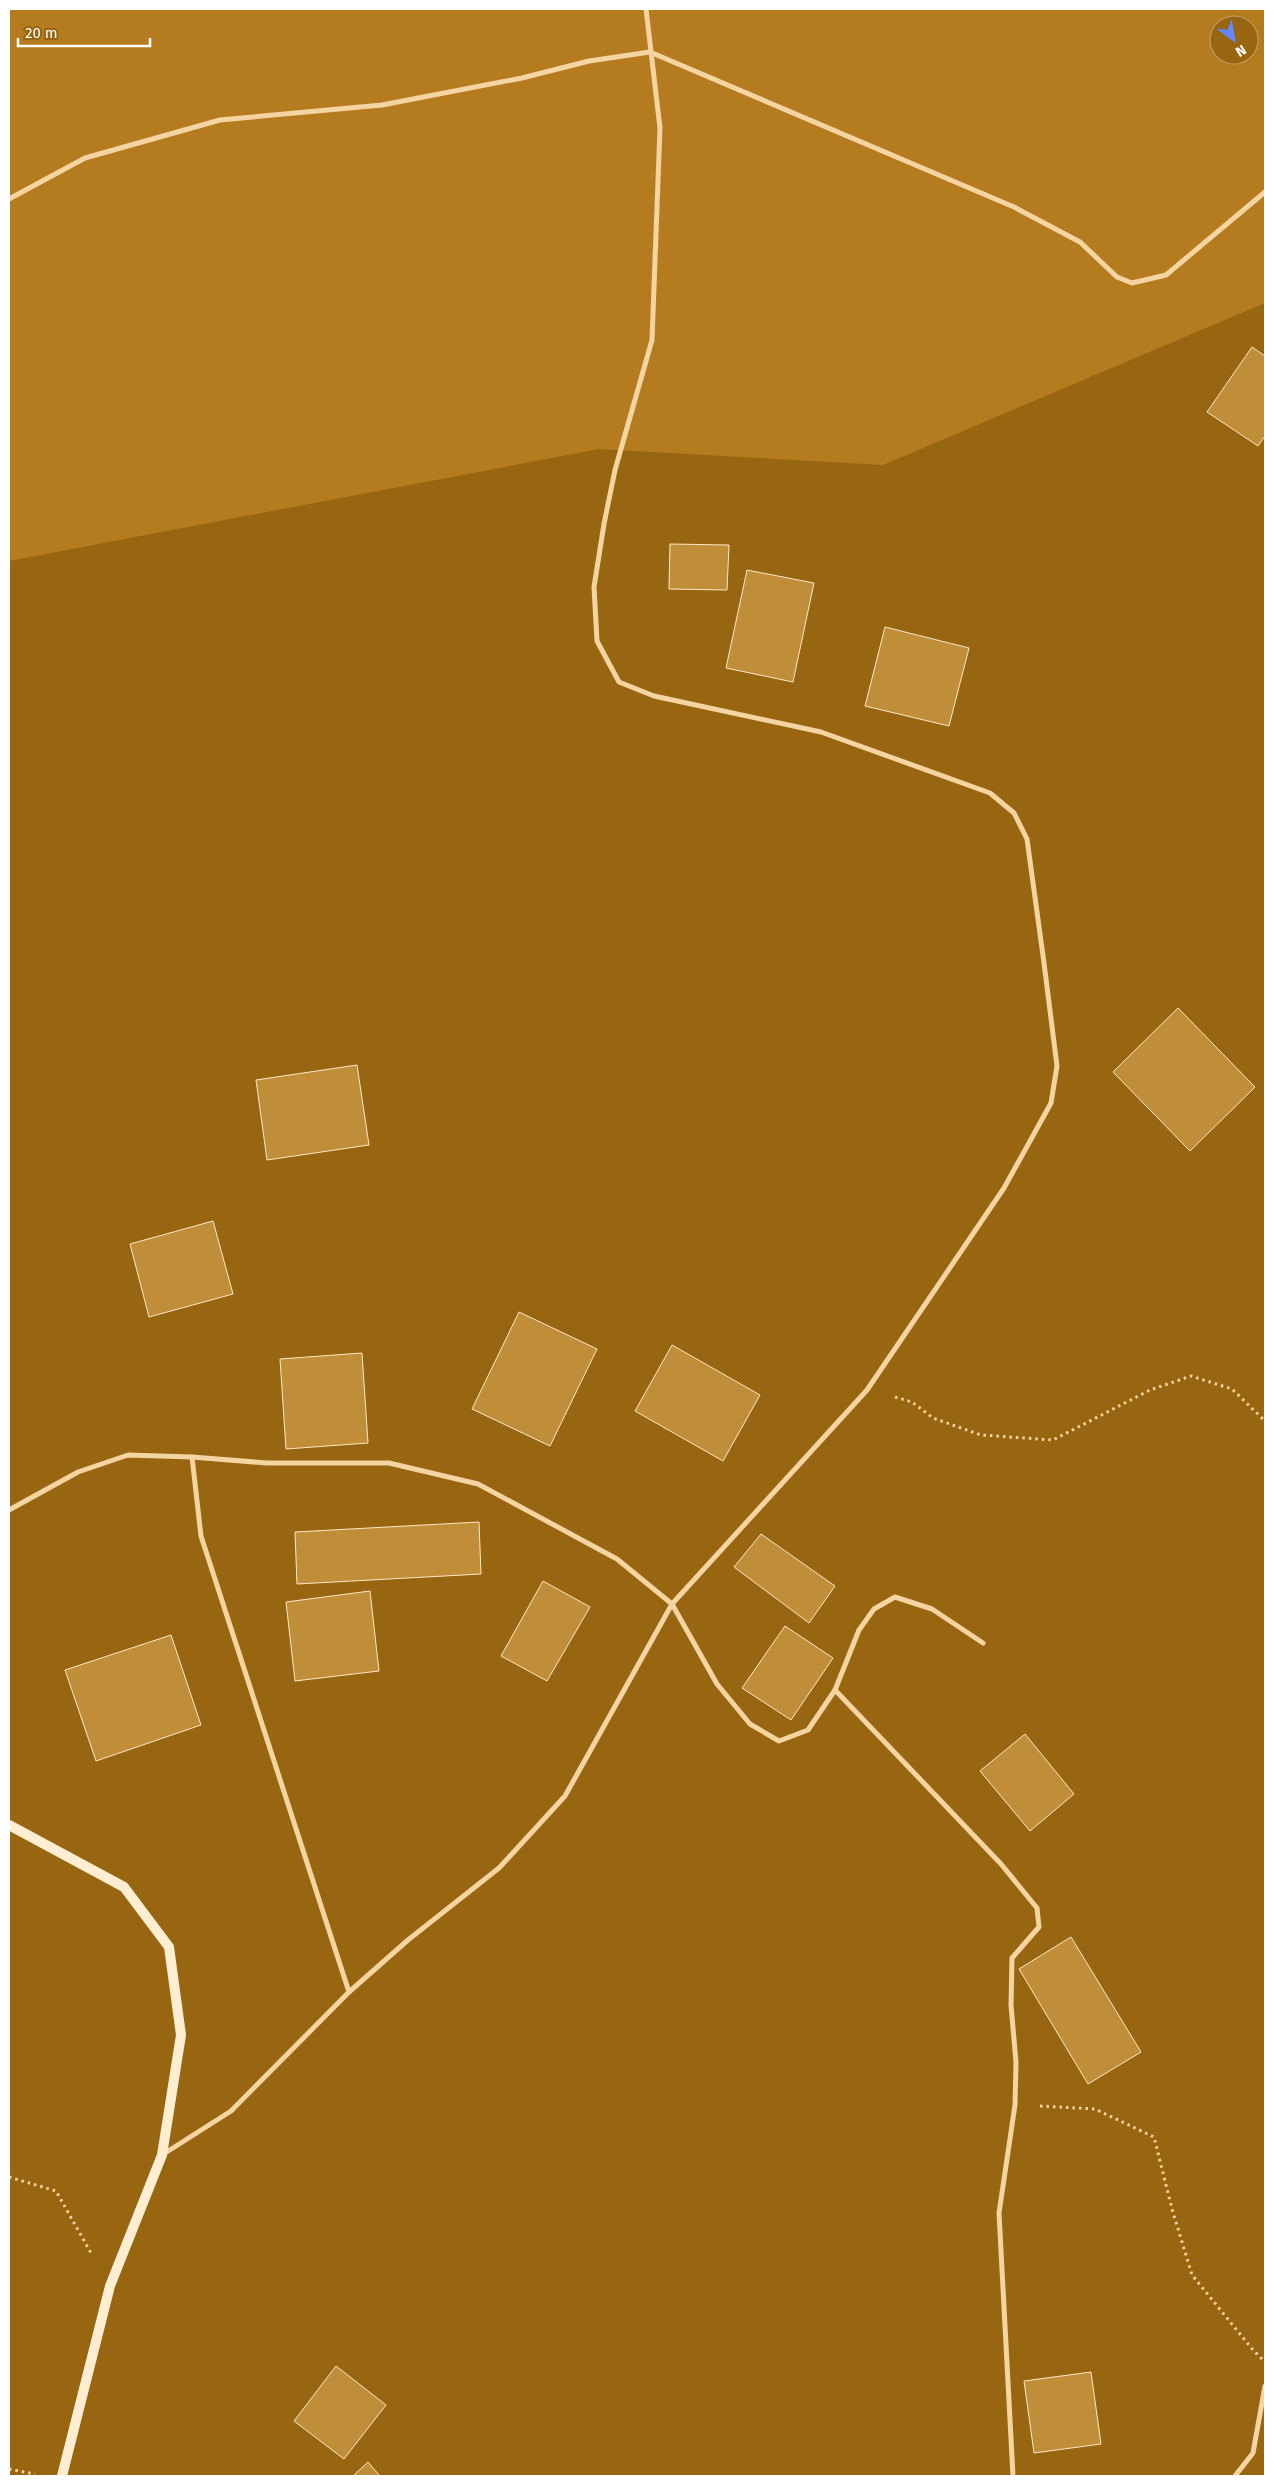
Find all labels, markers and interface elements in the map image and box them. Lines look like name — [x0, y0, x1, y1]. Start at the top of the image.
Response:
scale bar — [18, 15, 150, 47]
north arrow — [1209, 15, 1259, 65]
text: 20 m — [25, 24, 58, 42]
text: N — [1232, 41, 1249, 60]

